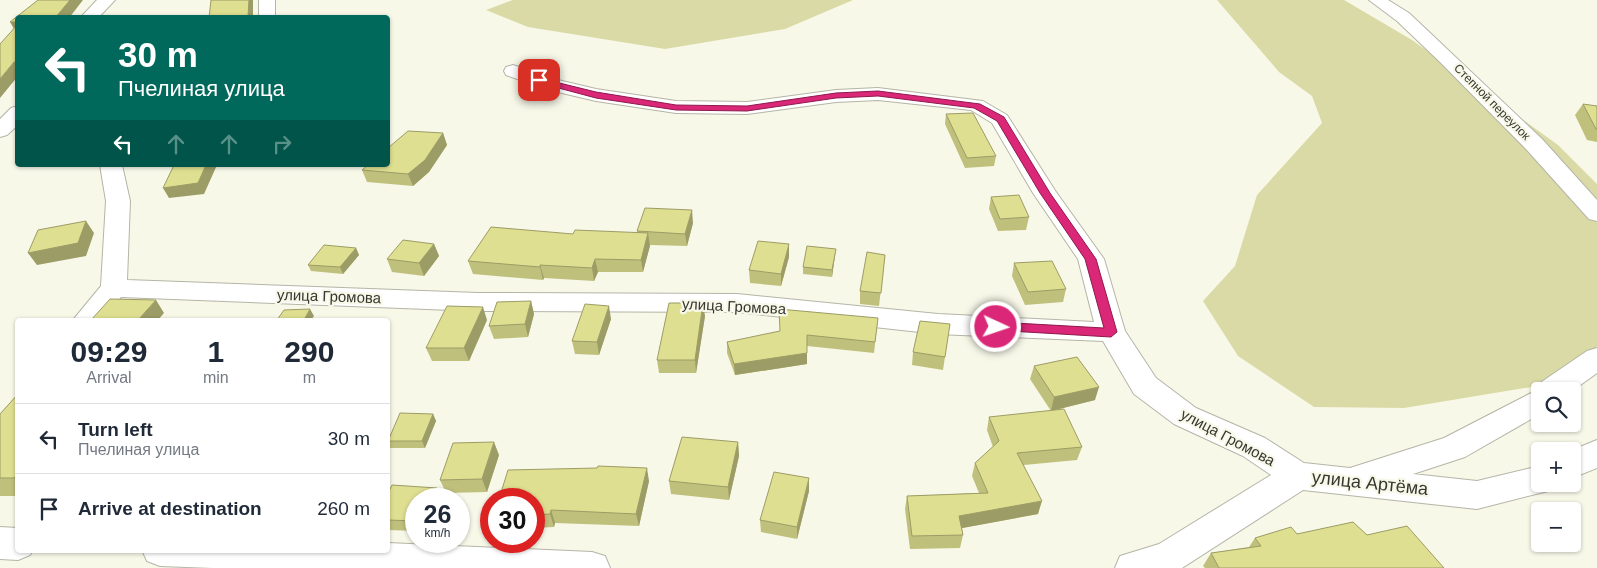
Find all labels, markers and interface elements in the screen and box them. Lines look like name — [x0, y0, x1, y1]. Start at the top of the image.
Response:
icon: left — [35, 35, 100, 100]
text: 30 m — [118, 35, 198, 74]
pin — [518, 59, 560, 101]
street label: Степной переулок — [1451, 61, 1533, 143]
icon: arrive — [525, 66, 553, 94]
text: Пчелиная улица — [118, 76, 285, 101]
icon: left — [109, 130, 137, 158]
icon: ahead — [162, 130, 190, 158]
icon: ahead — [215, 130, 243, 158]
icon: right — [268, 130, 296, 158]
street label: улица Громова — [277, 286, 382, 306]
street label: улица Громова — [682, 295, 787, 317]
position arrow — [969, 300, 1021, 352]
text: 09:29 — [71, 335, 147, 368]
text: 1 — [207, 335, 224, 368]
text: 290 — [284, 335, 334, 368]
text: Arrival — [86, 369, 132, 386]
text: min — [203, 369, 229, 386]
text: m — [303, 369, 316, 386]
map controls — [1531, 382, 1581, 552]
button: search — [1531, 382, 1581, 432]
street label: улица Громова — [1178, 405, 1279, 469]
text: Turn left — [78, 419, 153, 440]
icon: left — [35, 425, 63, 453]
text: 30 m — [328, 428, 370, 449]
text: Пчелиная улица — [78, 441, 199, 458]
button: + — [1531, 442, 1581, 492]
street label: улица Артёма — [1311, 467, 1430, 499]
speed limit sign: 30 — [480, 488, 545, 553]
icon: arrive — [35, 495, 63, 523]
text: Arrive at destination — [78, 498, 262, 519]
text: 260 m — [317, 498, 370, 519]
text: 26 — [424, 500, 451, 528]
button: − — [1531, 502, 1581, 552]
text: km/h — [424, 526, 451, 540]

